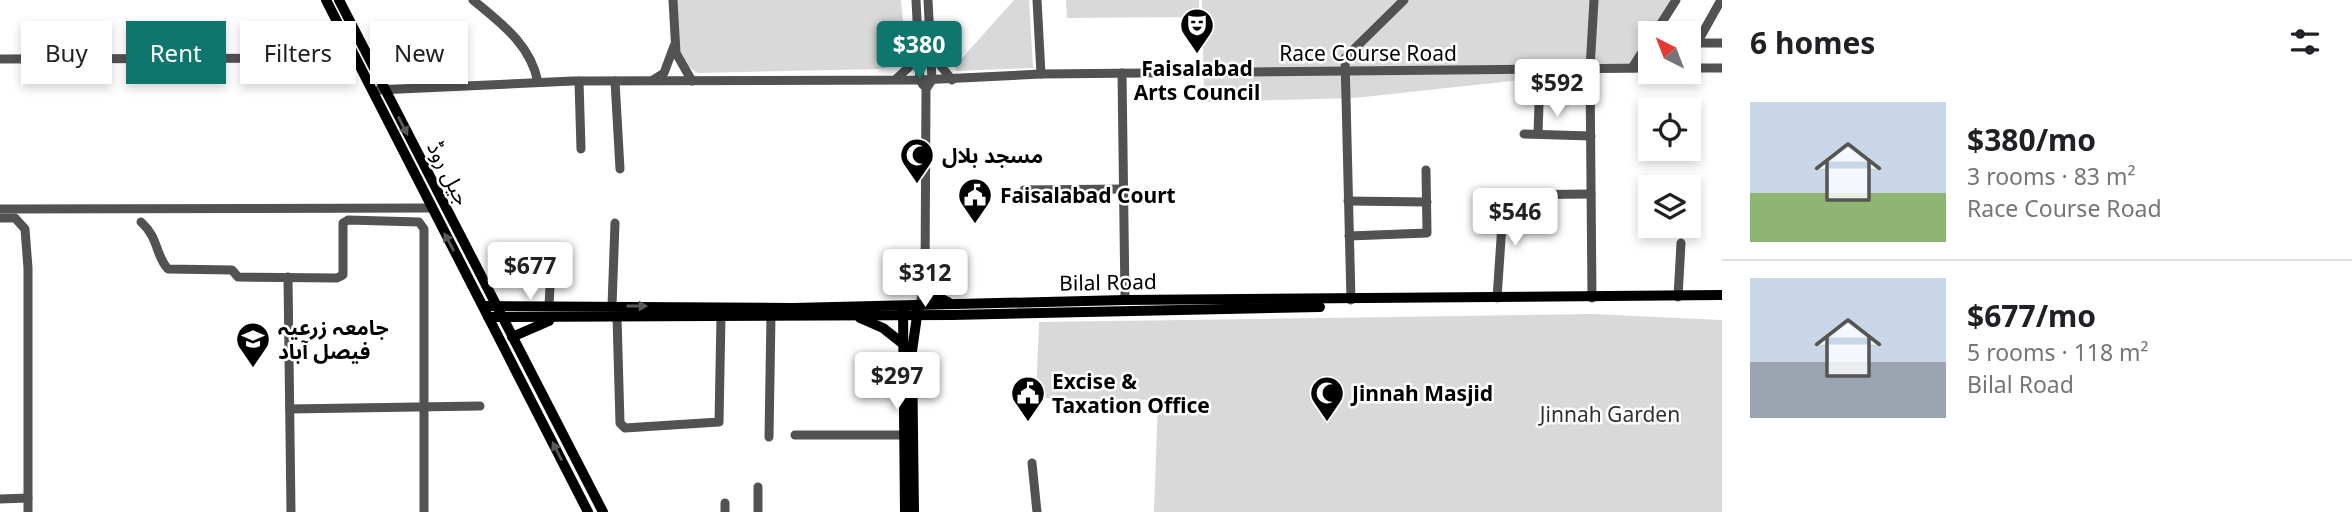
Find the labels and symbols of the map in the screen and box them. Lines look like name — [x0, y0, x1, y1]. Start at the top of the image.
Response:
theatre icon: Faisalabad Arts Council — [1178, 6, 1216, 55]
north arrow — [1638, 21, 1701, 84]
pin: $380 — [878, 22, 960, 81]
street label: Race Course Road — [1279, 39, 1457, 67]
place label: Faisalabad Arts Council — [1134, 54, 1260, 106]
pin: $592 — [1516, 60, 1598, 119]
one-way arrow — [398, 116, 409, 136]
street label: جیل روڈ — [421, 136, 477, 210]
mosque icon: مسجد بلال — [898, 136, 936, 185]
place label: مسجد بلال — [942, 141, 1043, 169]
public building icon: Faisalabad Court — [956, 176, 994, 225]
place label: Faisalabad Court — [1000, 181, 1176, 209]
pin: $546 — [1474, 188, 1556, 248]
one-way arrow — [443, 232, 454, 252]
pin: $677 — [489, 243, 571, 302]
pin: $312 — [884, 250, 966, 309]
street label: Bilal Road — [1059, 267, 1157, 297]
one-way arrow — [626, 300, 648, 312]
place label: جامعہ زرعیہ فیصل آباد — [278, 313, 389, 365]
school or university icon: جامعہ زرعیہ فیصل آباد — [234, 320, 272, 369]
pin: $297 — [856, 352, 938, 412]
place label: Excise & Taxation Office — [1052, 367, 1210, 419]
public building icon: Excise & Taxation Office — [1009, 374, 1047, 423]
mosque icon: Jinnah Masjid — [1308, 374, 1346, 423]
place label: Jinnah Masjid — [1350, 379, 1493, 407]
park label: Jinnah Garden — [1538, 400, 1680, 428]
one-way arrow — [552, 441, 563, 461]

